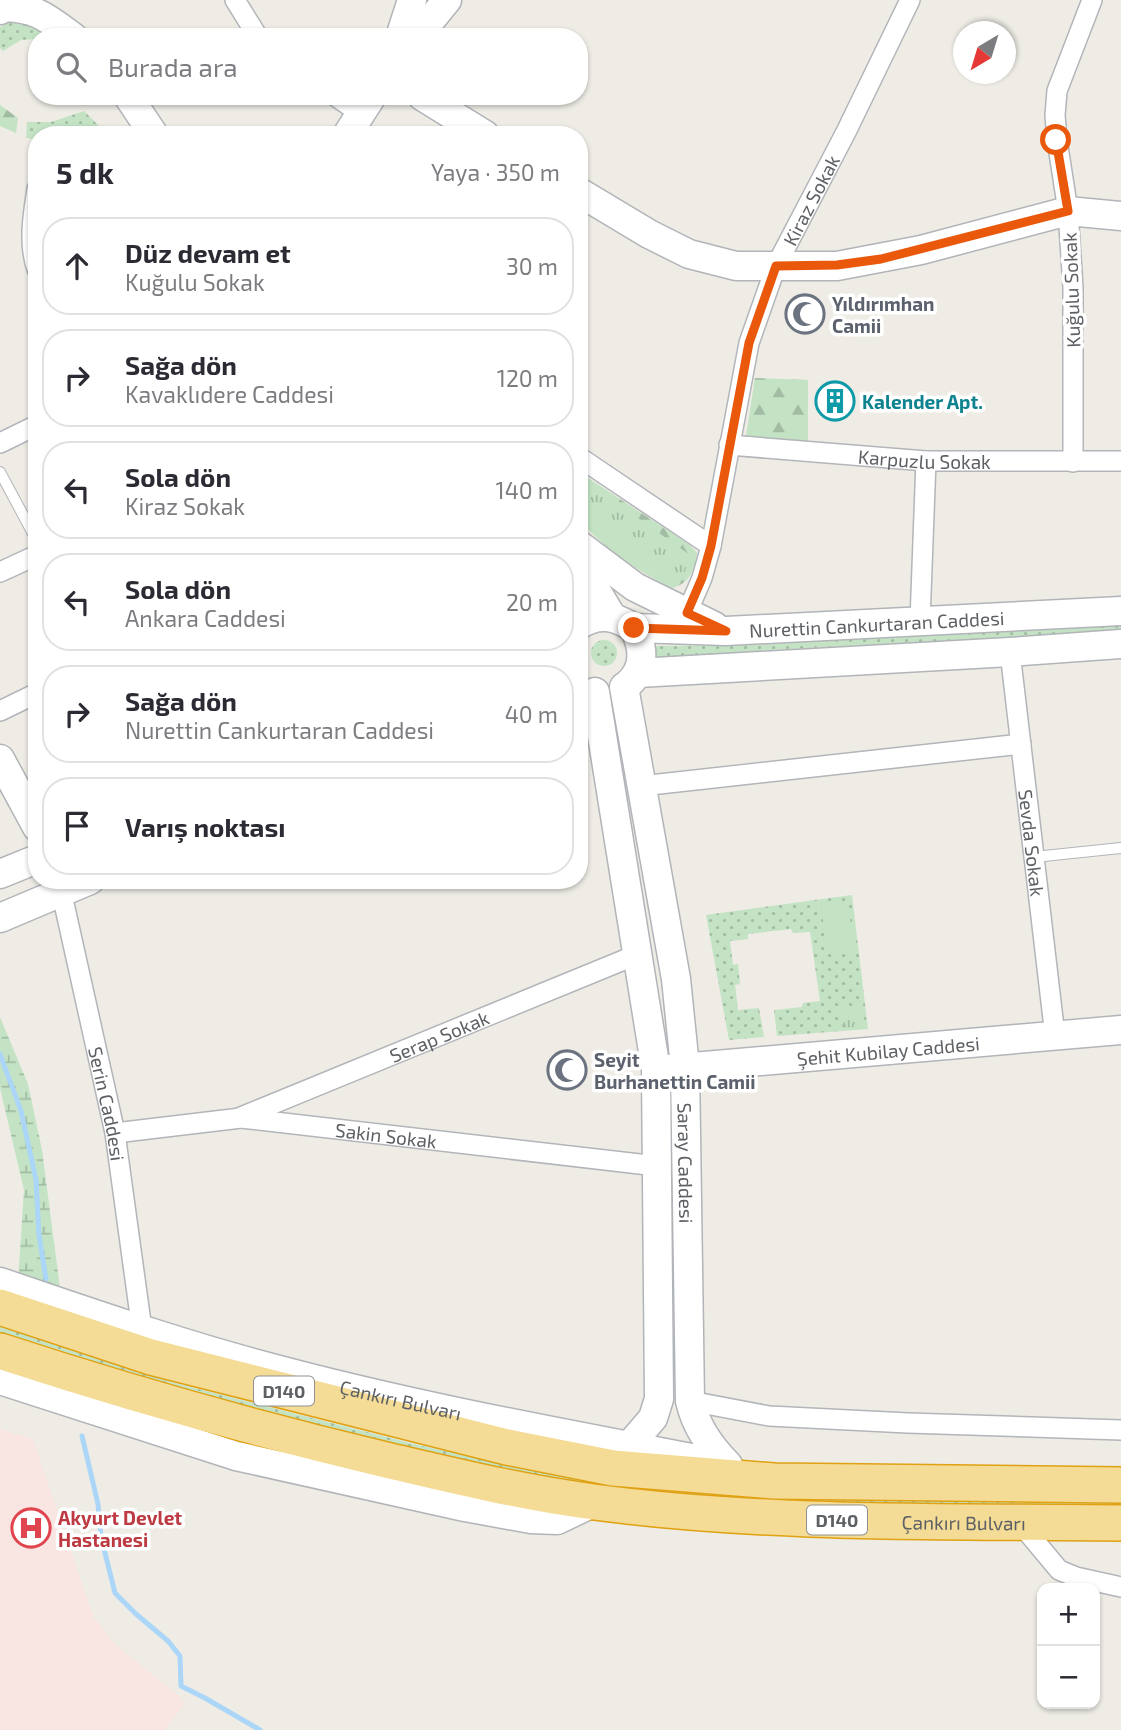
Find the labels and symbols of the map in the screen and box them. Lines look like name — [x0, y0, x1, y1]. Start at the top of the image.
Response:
north arrow — [953, 21, 1016, 84]
route start — [1040, 124, 1071, 155]
street label: Kiraz Sokak — [777, 150, 844, 249]
street label: Kuğulu Sokak — [1057, 232, 1085, 348]
place label: Yıldırımhan Camii — [832, 292, 934, 337]
mosque icon: Yıldırımhan Camii — [784, 293, 826, 335]
building icon: Kalender Apt. — [814, 380, 856, 422]
place label: Kalender Apt. — [862, 390, 983, 413]
street label: Karpuzlu Sokak — [857, 444, 991, 473]
street label: Nurettin Cankurtaran Caddesi — [749, 605, 1005, 641]
route end — [618, 612, 649, 643]
street label: Sevda Sokak — [1015, 788, 1050, 898]
street label: Serap Sokak — [386, 1005, 492, 1066]
street label: Şehit Kubilay Caddesi — [796, 1031, 981, 1070]
street label: Serin Caddesi — [85, 1044, 130, 1162]
place label: Seyit Burhanettin Camii — [594, 1048, 756, 1093]
mosque icon: Seyit Burhanettin Camii — [546, 1049, 588, 1091]
street label: Saray Caddesi — [674, 1102, 699, 1223]
street label: Sakin Sokak — [334, 1117, 438, 1152]
street label: Çankırı Bulvarı — [338, 1374, 464, 1424]
road number: D140 — [254, 1376, 314, 1406]
place label: Akyurt Devlet Hastanesi — [58, 1506, 182, 1551]
road number: D140 — [807, 1506, 867, 1534]
hospital icon: Akyurt Devlet Hastanesi — [10, 1507, 52, 1549]
street label: Çankırı Bulvarı — [902, 1510, 1026, 1534]

